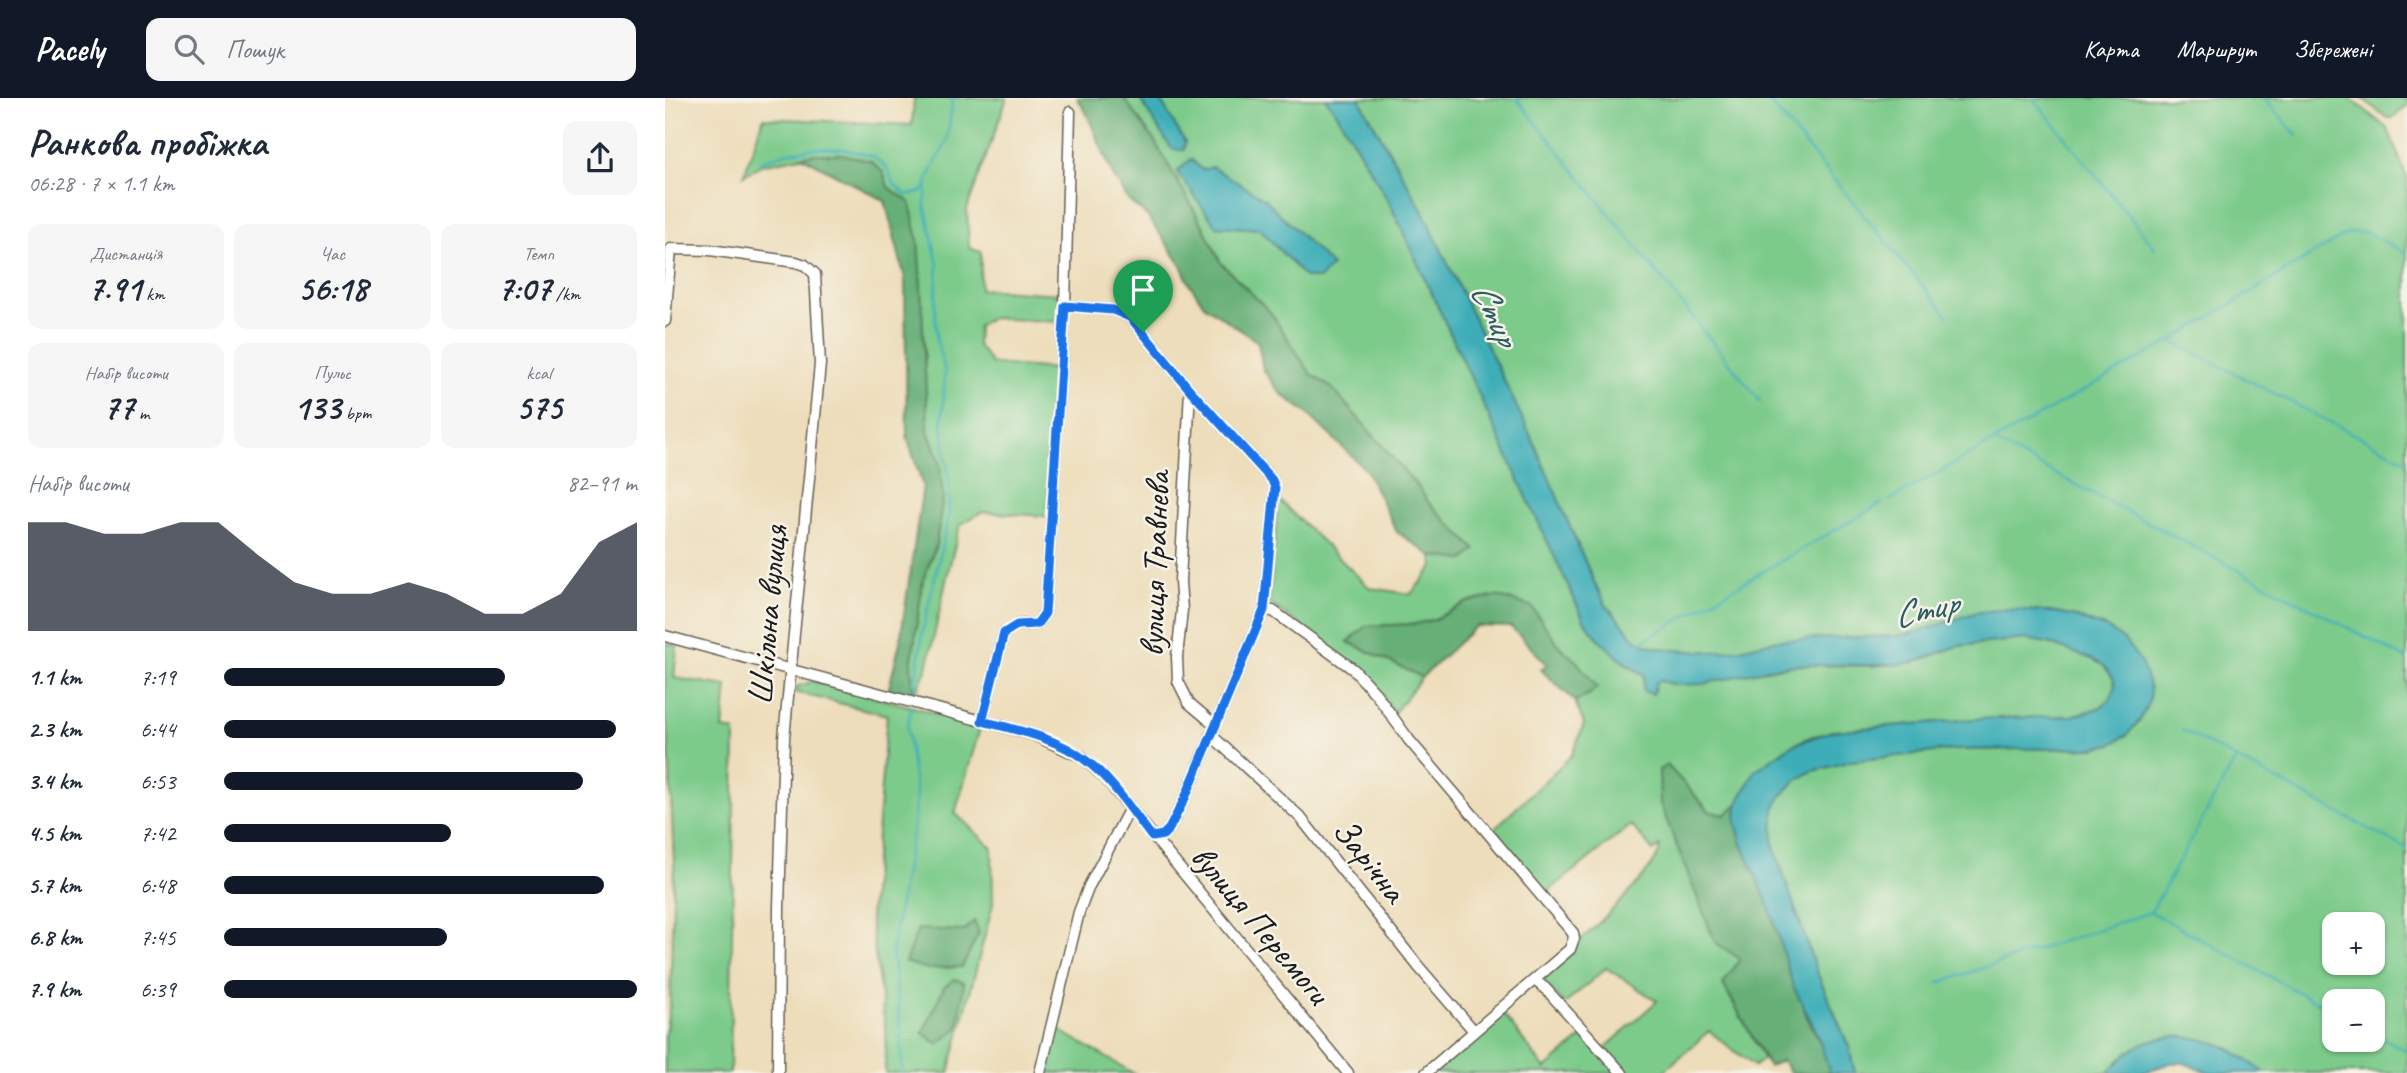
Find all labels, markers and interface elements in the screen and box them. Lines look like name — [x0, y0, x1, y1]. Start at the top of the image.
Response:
search box — [146, 18, 636, 81]
text: Pacely — [35, 28, 104, 70]
icon: search — [170, 30, 208, 68]
text: Пошук — [226, 33, 284, 66]
text: Карта — [2084, 34, 2139, 64]
text: Маршрут — [2177, 34, 2256, 64]
text: Збережені — [2294, 34, 2372, 64]
text: Ранкова пробіжка — [28, 119, 267, 166]
button: share — [563, 121, 637, 195]
text: 06:28 · 7 × 1.1 km — [28, 169, 174, 198]
text: Дистанція — [90, 242, 162, 266]
text: Час — [320, 242, 345, 266]
text: Темп — [524, 242, 554, 266]
pin — [1113, 260, 1173, 332]
text: 7.91 — [88, 266, 141, 311]
text: 56:18 — [297, 266, 368, 311]
text: 7:07 — [497, 266, 551, 311]
icon: arrive — [1124, 271, 1162, 309]
water label: Стир — [1461, 274, 1533, 357]
text: km — [141, 282, 165, 306]
text: /km — [551, 282, 580, 306]
text: Набір висоти — [85, 361, 168, 385]
text: Пульс — [314, 361, 351, 385]
text: kcal — [526, 361, 551, 385]
text: 77 — [103, 385, 134, 430]
text: 133 — [294, 385, 341, 430]
text: 575 — [516, 385, 562, 430]
text: m — [134, 401, 149, 425]
text: bpm — [341, 401, 371, 425]
street label: вулиця Травнева — [1129, 468, 1180, 657]
text: Набір висоти — [28, 469, 128, 498]
text: 82–91 m — [567, 469, 637, 498]
street label: Шкільна вулиця — [737, 522, 798, 707]
water label: Стир — [1889, 578, 1966, 638]
text: 1.1 km — [28, 663, 82, 692]
text: 7:19 — [140, 663, 176, 692]
text: 2.3 km — [28, 715, 82, 744]
text: 6:44 — [140, 715, 176, 744]
text: 3.4 km — [28, 767, 82, 796]
text: 6:53 — [140, 767, 176, 796]
street label: Зарічна — [1323, 809, 1418, 914]
text: 4.5 km — [28, 819, 81, 848]
text: 7:42 — [140, 819, 176, 848]
street label: вулиця Перемоги — [1181, 835, 1342, 1015]
text: 5.7 km — [28, 871, 81, 900]
text: 6:48 — [140, 871, 176, 900]
map controls — [2322, 912, 2385, 1052]
button: + — [2322, 912, 2385, 975]
text: 6.8 km — [28, 923, 82, 952]
text: 7:45 — [140, 923, 176, 952]
text: 7.9 km — [28, 975, 81, 1004]
text: 6:39 — [140, 975, 176, 1004]
button: − — [2322, 989, 2385, 1052]

